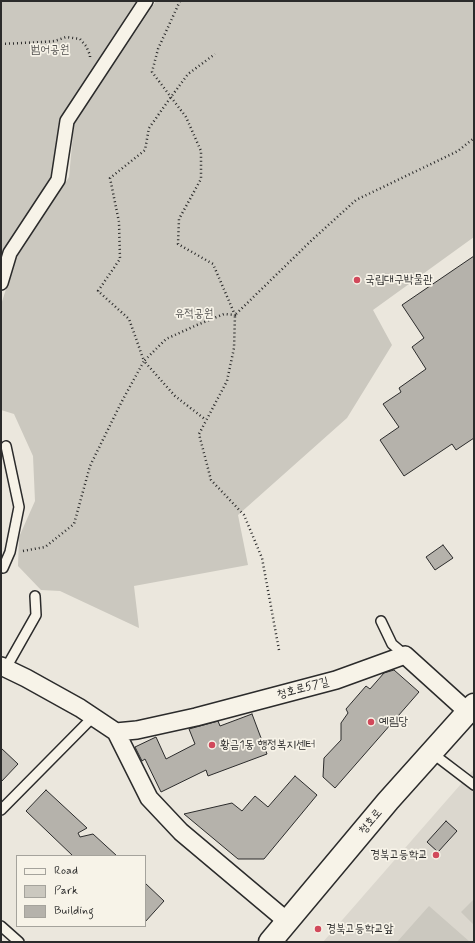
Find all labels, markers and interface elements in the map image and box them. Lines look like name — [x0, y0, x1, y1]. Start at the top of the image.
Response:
park label: 범어공원 — [31, 43, 69, 57]
place label: 국립대구박물관 — [365, 273, 433, 287]
marker: 국립대구박물관 — [352, 275, 362, 285]
park label: 유적공원 — [175, 307, 213, 321]
street label: 청호로57길 — [275, 675, 331, 703]
place label: 예림당 — [379, 715, 408, 729]
marker: 예림당 — [366, 717, 376, 727]
place label: 황금1동 행정복지센터 — [220, 738, 316, 752]
marker: 황금1동 행정복지센터 — [207, 740, 217, 750]
street label: 청호로 — [356, 806, 386, 838]
place label: 경북고등학교 — [370, 848, 428, 862]
marker: 경북고등학교 — [431, 850, 441, 860]
legend — [16, 855, 146, 927]
text: Road — [54, 863, 78, 879]
text: Park — [54, 883, 78, 899]
text: Building — [54, 903, 94, 919]
place label: 경북고등학교앞 — [326, 922, 394, 936]
marker: 경북고등학교앞 — [313, 924, 323, 934]

